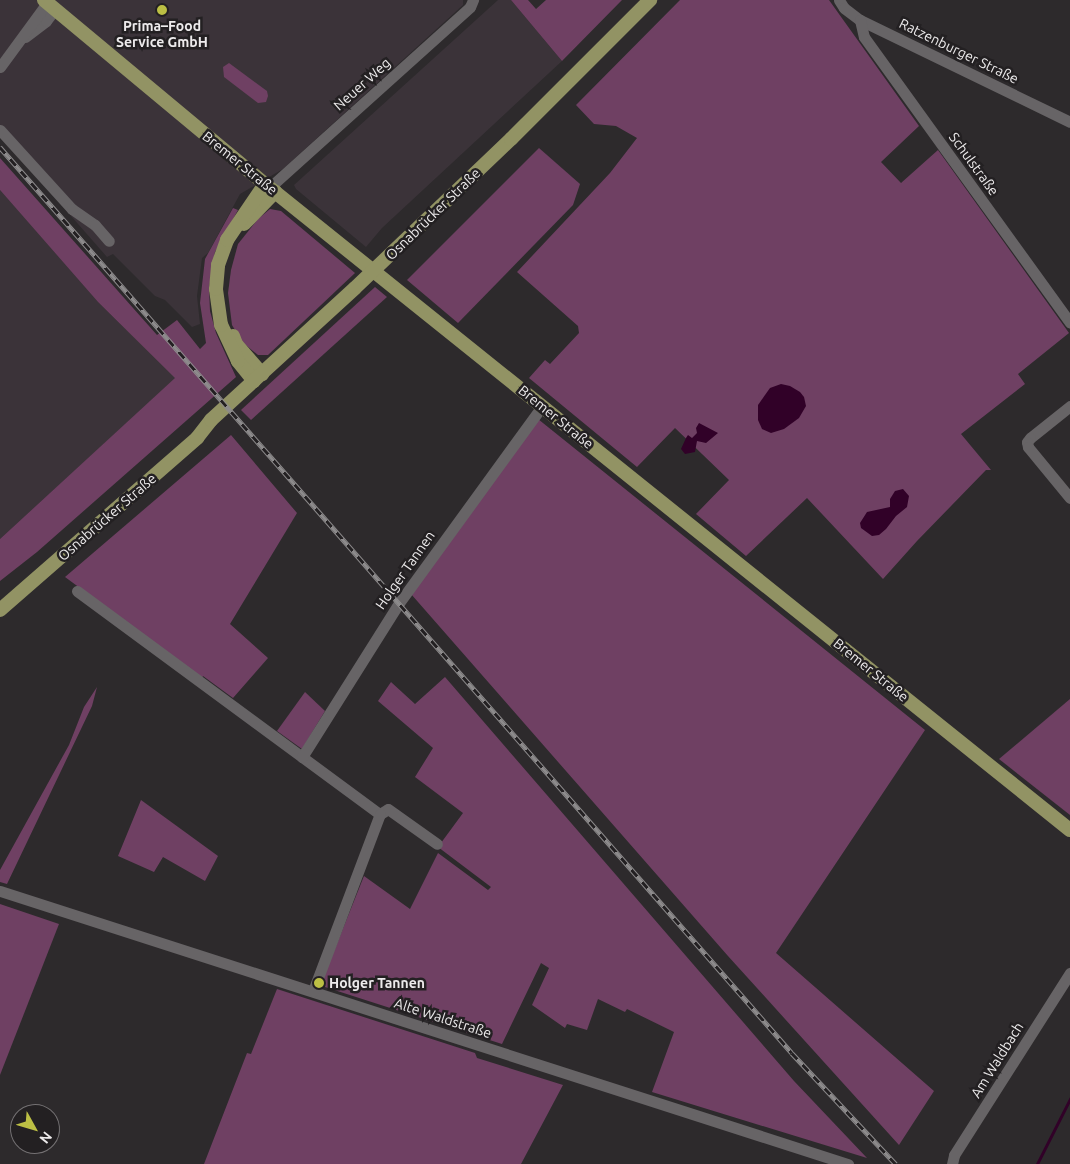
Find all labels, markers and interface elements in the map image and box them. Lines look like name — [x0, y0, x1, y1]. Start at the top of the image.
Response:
marker: Prima–Food Service GmbH — [156, 4, 168, 16]
street label: Ratzenburger Straße — [897, 15, 1021, 87]
place label: Prima–Food Service GmbH — [116, 18, 208, 50]
street label: Neuer Weg — [330, 54, 394, 114]
street label: Bremer Straße — [199, 128, 281, 198]
street label: Schulstraße — [946, 129, 1002, 199]
street label: Osnabrücker Straße — [382, 165, 484, 263]
street label: Bremer Straße — [515, 382, 597, 452]
street label: Osnabrücker Straße — [54, 470, 160, 564]
street label: Holger Tannen — [372, 527, 438, 613]
street label: Bremer Straße — [830, 635, 912, 705]
place label: Holger Tannen — [329, 975, 425, 991]
marker: Holger Tannen — [313, 977, 325, 989]
street label: Alte Waldstraße — [392, 994, 494, 1042]
street label: Am Waldbach — [967, 1019, 1027, 1101]
north arrow — [10, 1104, 60, 1154]
text: N — [36, 1129, 55, 1147]

